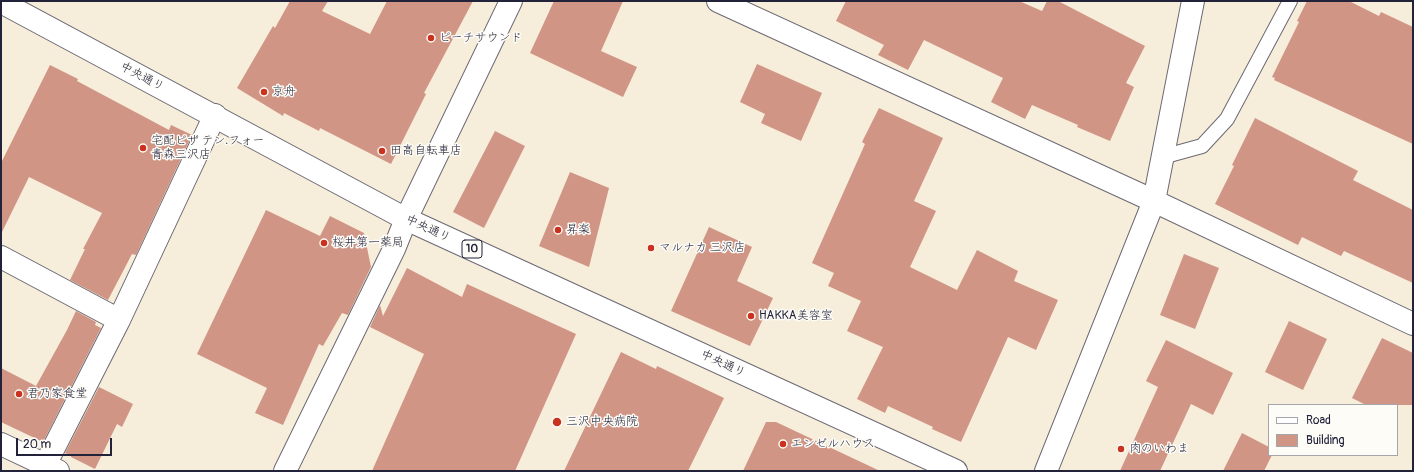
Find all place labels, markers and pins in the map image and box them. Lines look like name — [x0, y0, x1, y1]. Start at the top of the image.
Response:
place label: ピーチサウンド — [439, 31, 522, 45]
marker: ピーチサウンド — [426, 33, 436, 43]
place label: 京舟 — [272, 85, 296, 99]
marker: 京舟 — [259, 87, 269, 97]
place label: 宅配ピザ テン.フォー 青森三沢店 — [151, 134, 264, 162]
marker: 宅配ピザ テン.フォー 青森三沢店 — [138, 143, 148, 153]
place label: 田高自転車店 — [390, 144, 462, 158]
marker: 田高自転車店 — [377, 146, 387, 156]
place label: 昇楽 — [566, 223, 590, 237]
marker: 昇楽 — [553, 225, 563, 235]
place label: 桜井第一薬局 — [332, 236, 404, 250]
marker: 桜井第一薬局 — [319, 238, 329, 248]
place label: マルナカ 三沢店 — [659, 241, 746, 255]
marker: マルナカ 三沢店 — [646, 243, 656, 253]
place label: HAKKA美容室 — [759, 309, 833, 323]
marker: HAKKA美容室 — [746, 311, 756, 321]
place label: 君乃家食堂 — [27, 387, 87, 401]
marker: 君乃家食堂 — [14, 389, 24, 399]
place label: 三沢中央病院 — [566, 415, 638, 429]
marker: 三沢中央病院 — [551, 416, 563, 428]
place label: エンゼルハウス — [791, 437, 875, 451]
marker: エンゼルハウス — [778, 439, 788, 449]
place label: 肉のいわま — [1129, 442, 1189, 456]
marker: 肉のいわま — [1116, 444, 1126, 454]

